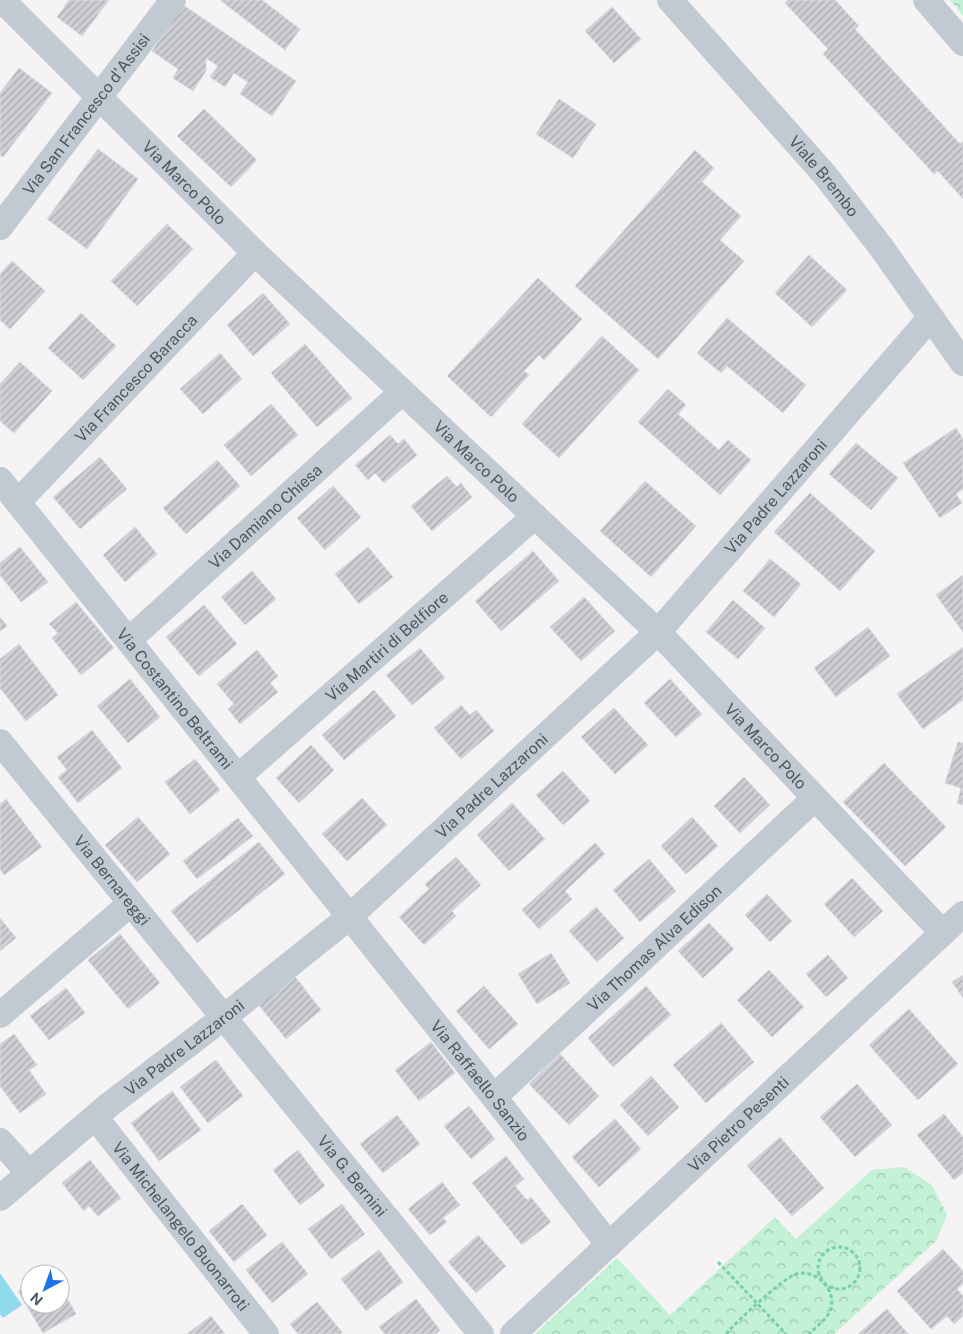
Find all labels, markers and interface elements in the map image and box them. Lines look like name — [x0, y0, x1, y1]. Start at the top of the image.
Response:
street label: Via San Francesco d'Assisi — [19, 30, 154, 198]
street label: Viale Brembo — [785, 132, 863, 220]
street label: Via Marco Polo — [139, 137, 230, 228]
street label: Via Francesco Baracca — [71, 310, 201, 446]
street label: Via Marco Polo — [430, 417, 523, 506]
street label: Via Padre Lazzaroni — [721, 435, 830, 558]
street label: Via Damiano Chiesa — [205, 460, 326, 573]
street label: Via Martiri di Belfiore — [322, 587, 452, 705]
street label: Via Costantino Beltrami — [113, 624, 237, 773]
street label: Via Marco Polo — [721, 699, 811, 793]
street label: Via Padre Lazzaroni — [431, 729, 552, 842]
street label: Via Bernareggi — [70, 831, 154, 929]
street label: Via Thomas Alva Edison — [583, 881, 725, 1015]
street label: Via Padre Lazzaroni — [121, 995, 248, 1099]
street label: Via Raffaello Sanzio — [427, 1016, 534, 1145]
street label: Via Pietro Pesenti — [684, 1072, 792, 1175]
street label: Via G. Bernini — [314, 1131, 391, 1220]
street label: Via Michelangelo Buonarroti — [109, 1138, 253, 1315]
north arrow — [20, 1264, 70, 1314]
text: N — [27, 1289, 46, 1308]

